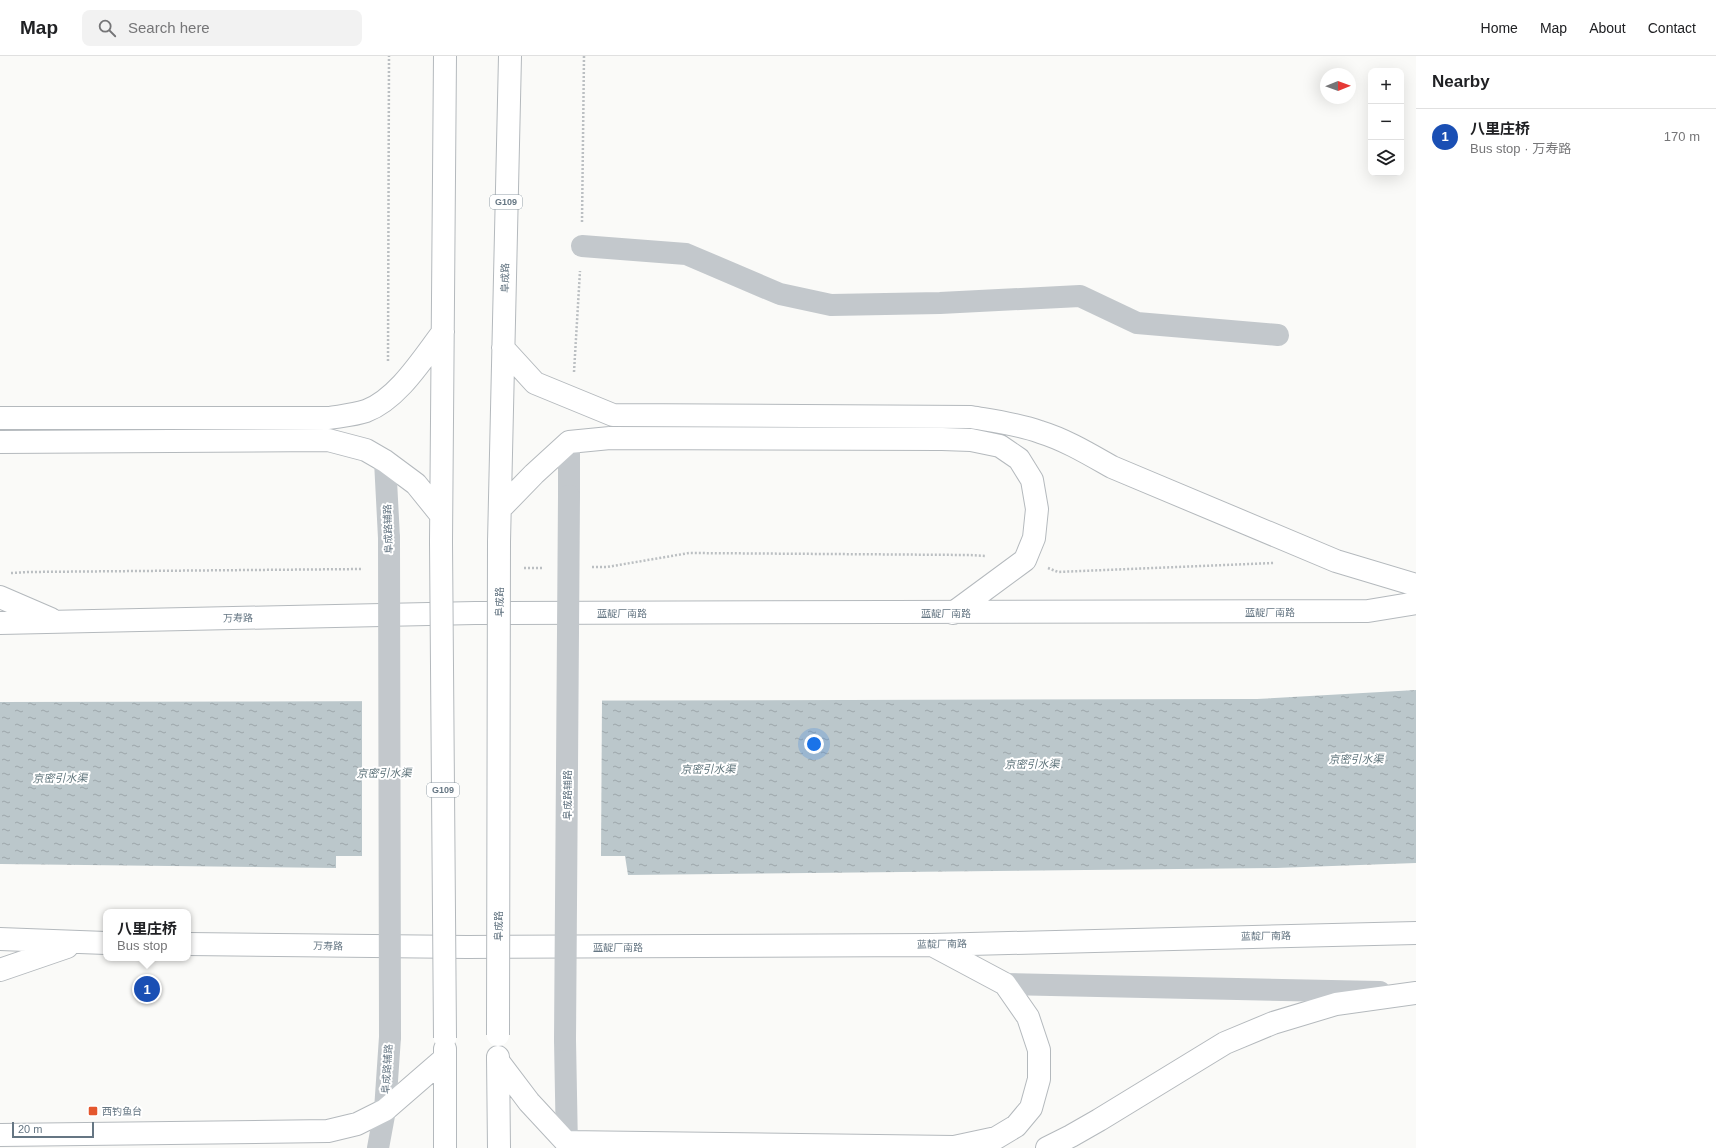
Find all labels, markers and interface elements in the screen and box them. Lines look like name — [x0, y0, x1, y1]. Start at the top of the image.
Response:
search box — [82, 10, 362, 46]
text: Map — [20, 17, 58, 38]
icon: search — [96, 17, 118, 39]
text: Search here — [128, 19, 210, 36]
text: Home — [1481, 20, 1518, 36]
text: Map — [1540, 20, 1567, 36]
text: About — [1589, 20, 1626, 36]
text: Contact — [1648, 20, 1696, 36]
north arrow — [1320, 68, 1356, 104]
map controls — [1368, 68, 1404, 176]
button: + — [1368, 68, 1404, 104]
text: Nearby — [1432, 72, 1490, 91]
button: − — [1368, 104, 1404, 140]
text: 八里庄桥 — [1470, 120, 1530, 137]
text: 1 — [1441, 129, 1449, 144]
text: 170 m — [1664, 129, 1700, 144]
button: layers — [1368, 140, 1404, 176]
text: Bus stop · 万寿路 — [1470, 141, 1571, 156]
road number: G109 — [490, 195, 522, 209]
street label: 阜成路 — [499, 263, 511, 293]
street label: 阜成路辅路 — [382, 504, 394, 554]
street label: 阜成路 — [494, 587, 505, 617]
street label: 蓝靛厂南路 — [1245, 607, 1295, 618]
street label: 蓝靛厂南路 — [597, 608, 647, 619]
street label: 蓝靛厂南路 — [921, 608, 971, 619]
street label: 万寿路 — [223, 612, 253, 624]
your location — [804, 734, 824, 754]
water label: 京密引水渠 — [1328, 752, 1386, 765]
water label: 京密引水渠 — [1004, 757, 1062, 770]
water label: 京密引水渠 — [680, 762, 738, 775]
water label: 京密引水渠 — [356, 766, 414, 779]
street label: 阜成路辅路 — [562, 770, 573, 820]
water label: 京密引水渠 — [32, 771, 90, 784]
road number: G109 — [427, 783, 459, 797]
popup — [103, 909, 191, 961]
street label: 阜成路 — [493, 911, 504, 941]
text: 八里庄桥 — [117, 920, 177, 937]
street label: 蓝靛厂南路 — [1241, 930, 1291, 942]
text: Bus stop — [117, 938, 168, 953]
street label: 蓝靛厂南路 — [917, 938, 967, 950]
street label: 万寿路 — [313, 940, 343, 952]
street label: 蓝靛厂南路 — [593, 942, 643, 953]
pin: 1 — [134, 974, 160, 1004]
street label: 阜成路辅路 — [380, 1044, 394, 1094]
marker: 西钓鱼台 — [87, 1105, 99, 1117]
place label: 西钓鱼台 — [102, 1106, 142, 1117]
scale bar — [12, 1120, 94, 1139]
text: 20 m — [18, 1123, 42, 1135]

